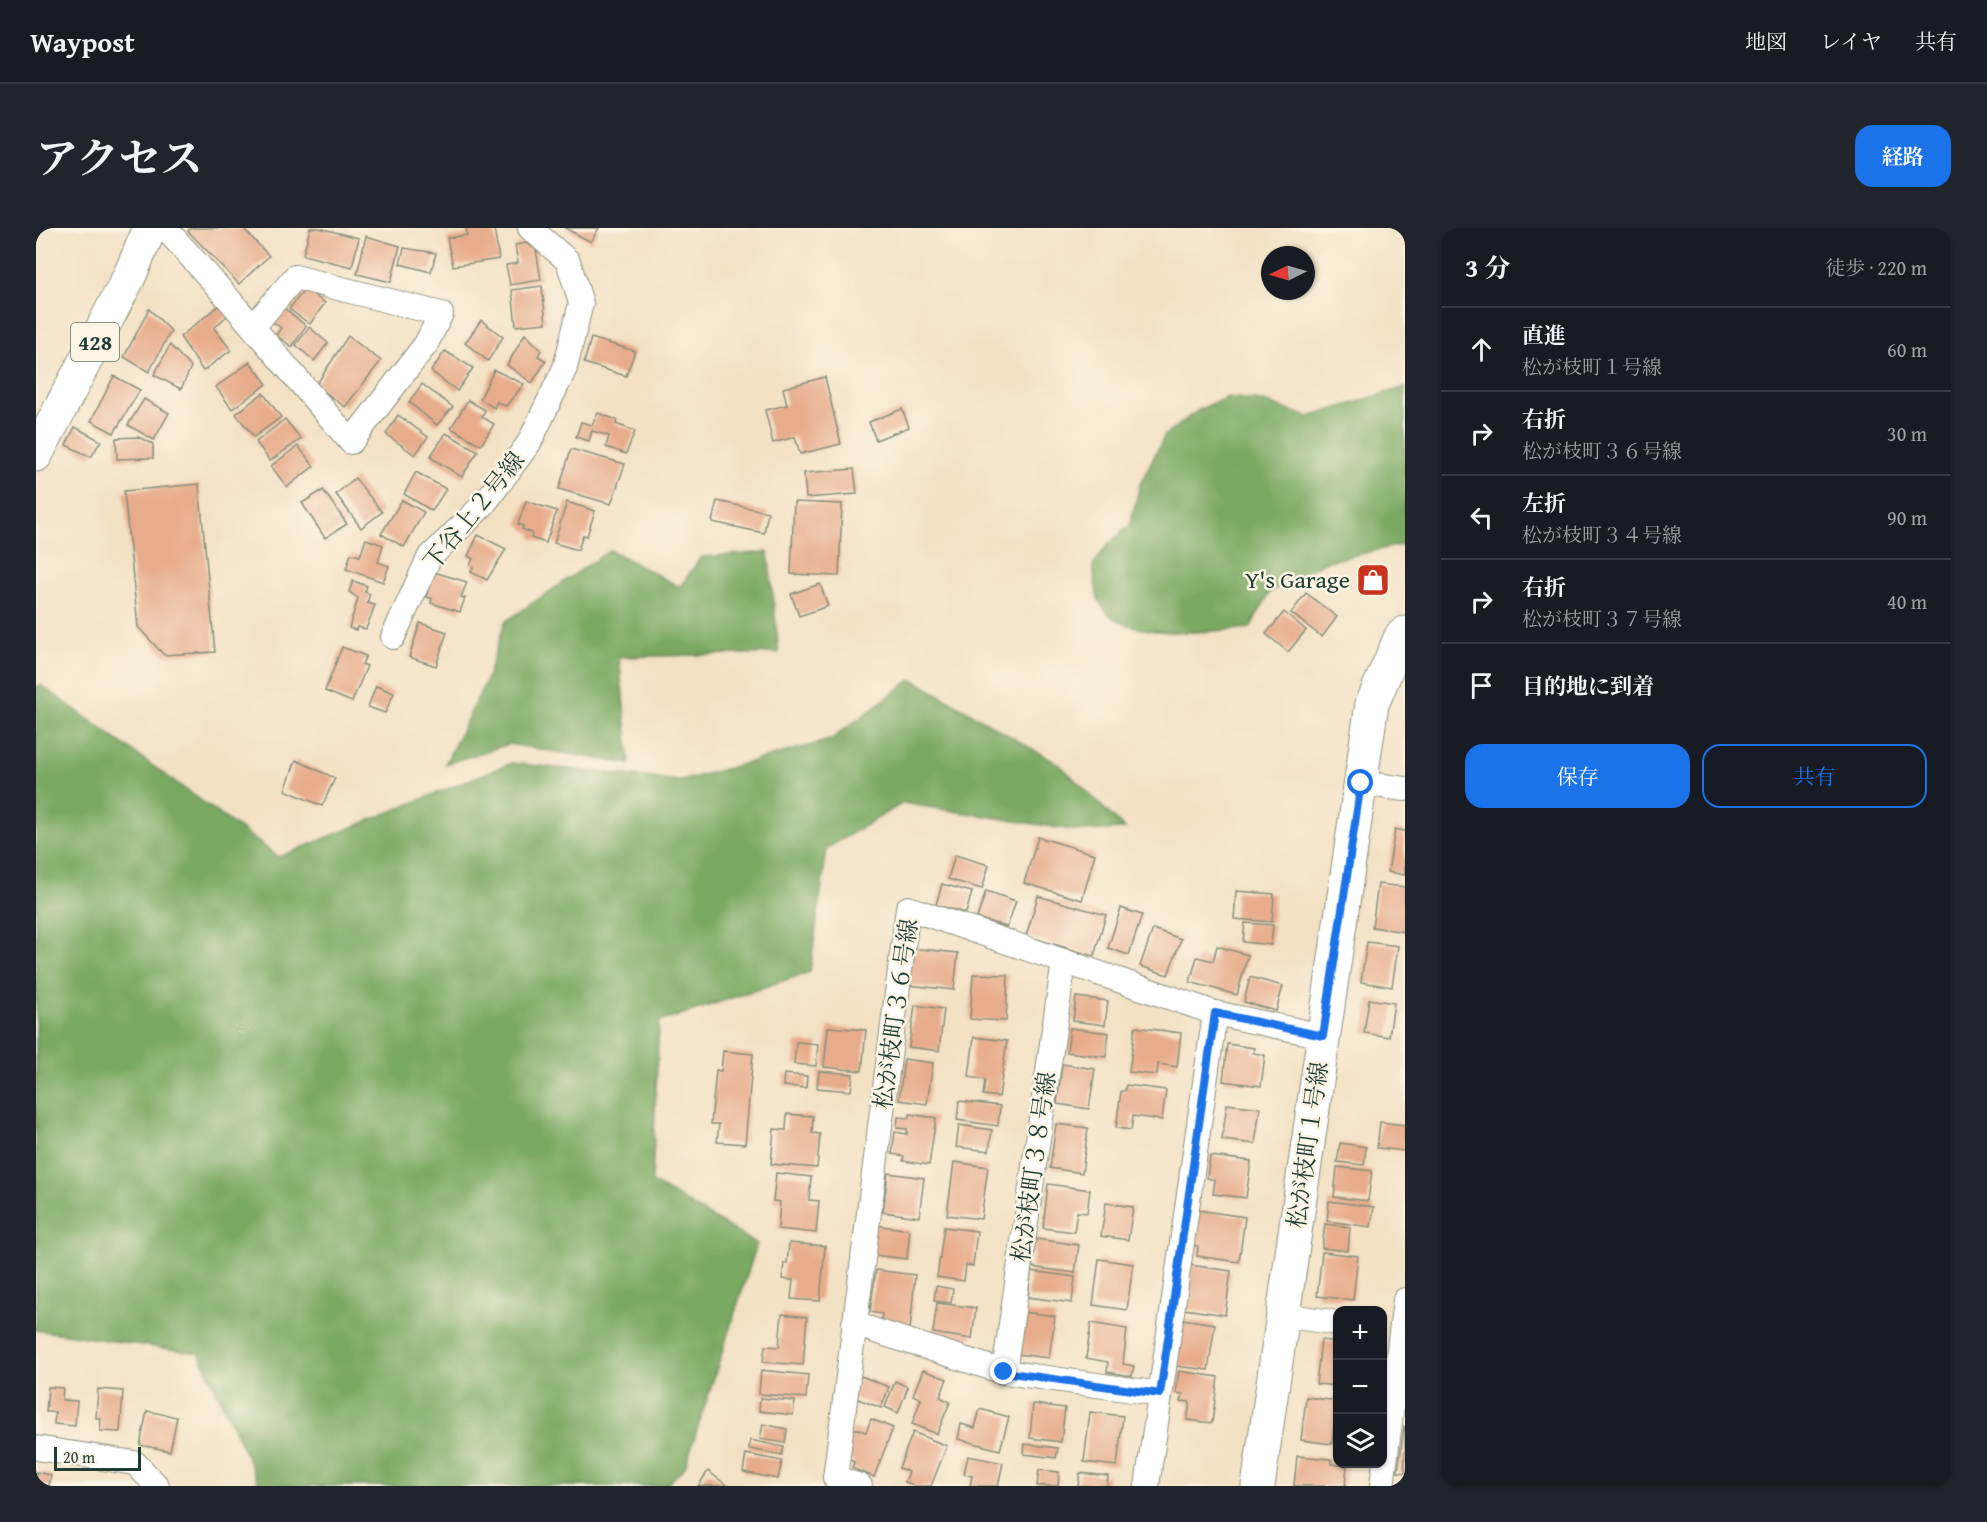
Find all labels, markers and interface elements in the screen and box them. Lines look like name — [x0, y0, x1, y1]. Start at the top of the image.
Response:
text: Waypost — [30, 21, 135, 62]
text: 地図 — [1745, 26, 1787, 57]
text: レイヤ — [1820, 26, 1882, 57]
text: 共有 — [1915, 26, 1957, 57]
button: 経路 — [1855, 125, 1951, 187]
text: アクセス — [36, 127, 203, 188]
north arrow — [1261, 246, 1315, 300]
text: 3 分 — [1465, 248, 1510, 287]
text: 徒歩 · 220 m — [1825, 253, 1927, 282]
text: 直進 — [1522, 319, 1566, 351]
road number: 428 — [71, 323, 119, 361]
icon: ahead — [1465, 333, 1498, 366]
text: 60 m — [1887, 335, 1927, 364]
text: 松が枝町１号線 — [1522, 352, 1662, 381]
text: 右折 — [1522, 403, 1566, 435]
icon: right — [1465, 417, 1498, 450]
text: 30 m — [1887, 419, 1927, 448]
text: 松が枝町３６号線 — [1522, 436, 1682, 465]
street label: 下谷上２号線 — [415, 444, 533, 578]
text: 左折 — [1522, 487, 1566, 519]
icon: left — [1465, 501, 1498, 534]
text: 90 m — [1887, 503, 1927, 532]
text: 松が枝町３４号線 — [1522, 520, 1682, 549]
place label: Y's Garage — [1245, 562, 1350, 597]
shop icon: Y's Garage — [1355, 562, 1391, 598]
text: 右折 — [1522, 571, 1566, 603]
icon: right — [1465, 585, 1498, 618]
text: 40 m — [1887, 587, 1927, 616]
text: 松が枝町３７号線 — [1522, 604, 1682, 633]
icon: arrive — [1465, 669, 1498, 702]
text: 目的地に到着 — [1522, 670, 1654, 702]
button: 保存 — [1465, 744, 1690, 808]
button: 共有 — [1702, 744, 1927, 808]
route start — [1347, 769, 1373, 795]
street label: 松が枝町３６号線 — [865, 916, 926, 1111]
street label: 松が枝町１号線 — [1278, 1059, 1337, 1231]
street label: 松が枝町３８号線 — [1003, 1069, 1064, 1264]
map controls — [1333, 1306, 1387, 1468]
button: + — [1333, 1306, 1387, 1360]
route end — [990, 1358, 1016, 1384]
button: − — [1333, 1360, 1387, 1414]
button: layers — [1333, 1414, 1387, 1468]
scale bar — [54, 1444, 141, 1472]
text: 20 m — [63, 1445, 95, 1469]

